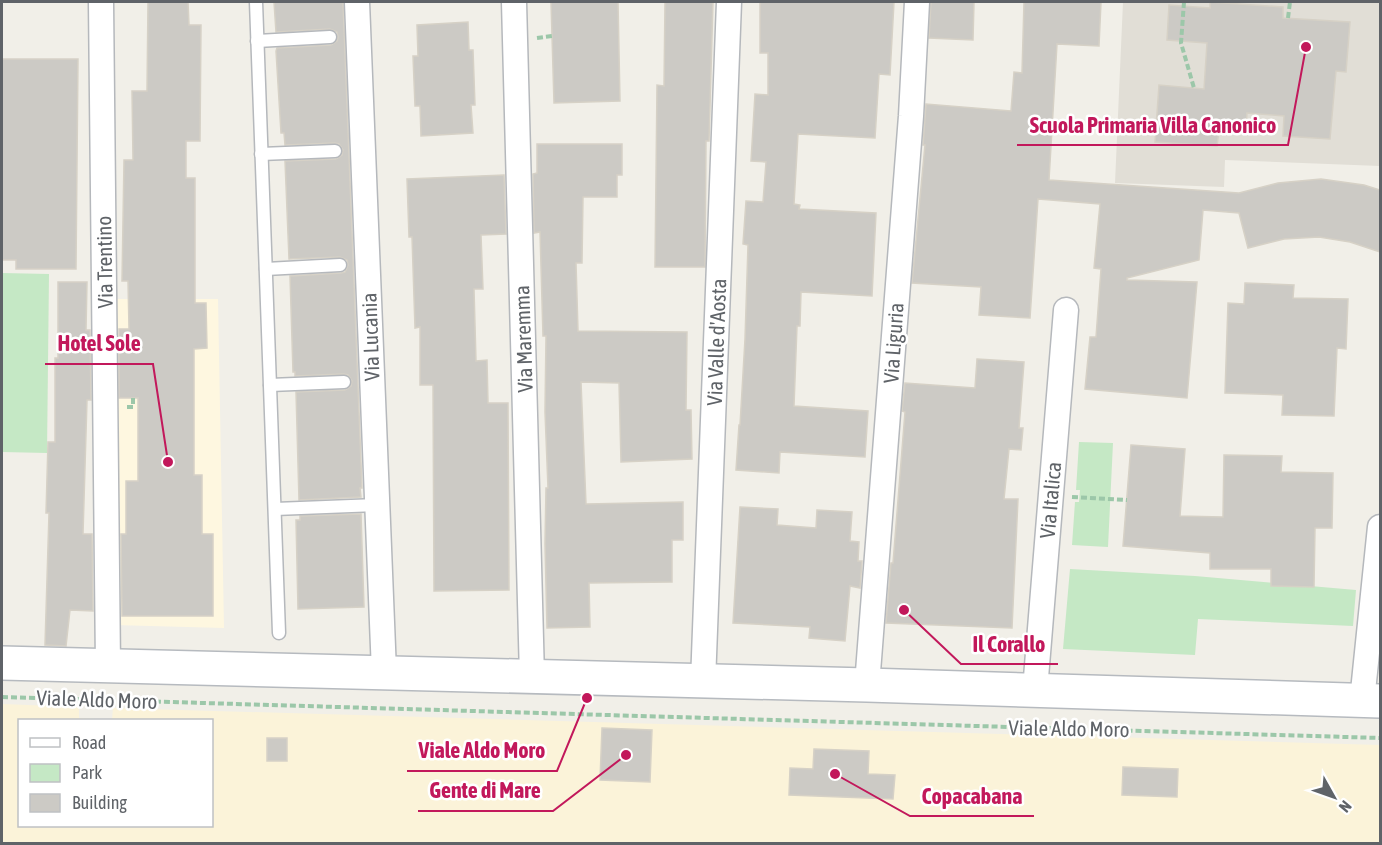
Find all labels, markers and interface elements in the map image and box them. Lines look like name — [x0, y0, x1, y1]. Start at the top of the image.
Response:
callout: Scuola Primaria Villa Canonico — [1017, 105, 1288, 145]
text: Scuola Primaria Villa Canonico — [1030, 112, 1276, 138]
street label: Via Trentino — [91, 216, 117, 308]
street label: Via Valle d'Aosta — [702, 278, 730, 406]
street label: Via Maremma — [509, 285, 537, 393]
street label: Via Lucania — [356, 292, 384, 382]
street label: Via Liguria — [878, 302, 908, 384]
callout: Hotel Sole — [45, 324, 153, 364]
text: Hotel Sole — [57, 330, 141, 356]
street label: Via Italica — [1035, 461, 1065, 539]
callout: Il Corallo — [961, 624, 1058, 664]
text: Il Corallo — [973, 631, 1045, 657]
street label: Viale Aldo Moro — [36, 685, 158, 713]
street label: Viale Aldo Moro — [1008, 715, 1130, 741]
legend — [18, 719, 213, 827]
callout: Viale Aldo Moro — [407, 731, 557, 771]
text: Road — [72, 732, 106, 753]
text: Viale Aldo Moro — [418, 737, 545, 763]
text: Park — [72, 762, 102, 783]
north arrow — [1304, 767, 1364, 827]
callout: Gente di Mare — [418, 771, 553, 811]
callout: Copacabana — [910, 776, 1034, 816]
text: Gente di Mare — [429, 777, 541, 803]
text: Copacabana — [922, 783, 1022, 809]
text: Building — [72, 792, 127, 813]
text: N — [1336, 797, 1355, 816]

